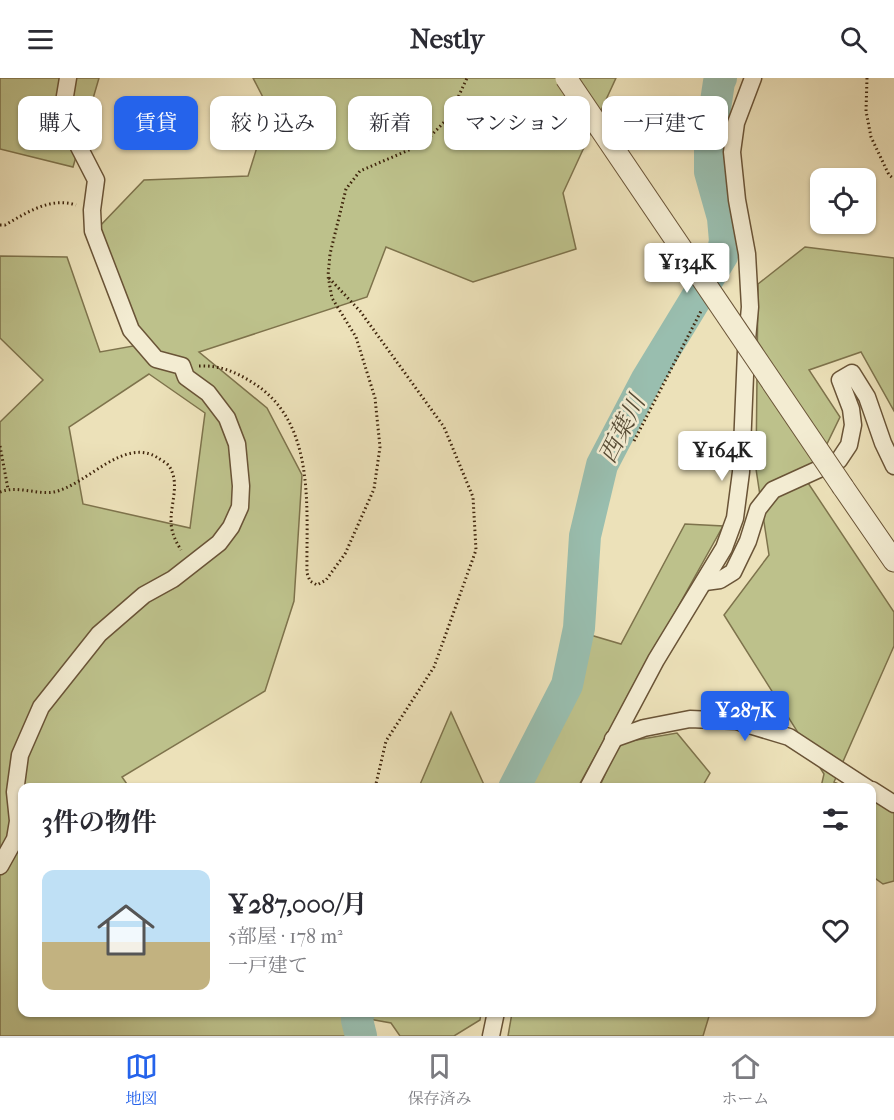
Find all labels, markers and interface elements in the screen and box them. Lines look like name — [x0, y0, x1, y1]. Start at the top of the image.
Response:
icon: menu — [24, 23, 57, 56]
text: Nestly — [410, 23, 484, 55]
icon: search — [837, 23, 870, 56]
chip: 購入 — [18, 96, 102, 150]
chip: 賃貸 — [114, 96, 198, 150]
chip: 絞り込み — [210, 96, 336, 150]
chip: 新着 — [348, 96, 432, 150]
chip: マンション — [444, 96, 590, 150]
chip: 一戸建て — [602, 96, 728, 150]
map controls — [810, 168, 876, 234]
button: locate — [810, 168, 876, 234]
pin: ¥134K — [645, 243, 729, 294]
text: ¥134K — [658, 251, 716, 274]
water label: 西葉川 — [593, 388, 652, 467]
pin: ¥164K — [680, 431, 764, 482]
text: ¥164K — [692, 439, 752, 462]
pin: ¥287K — [703, 691, 787, 742]
text: ¥287K — [715, 699, 775, 722]
icon: filters — [819, 803, 852, 836]
text: 3件の物件 — [42, 807, 157, 838]
text: ¥287,000/月 — [228, 889, 367, 920]
icon: home — [90, 894, 162, 966]
icon: heart — [819, 914, 852, 947]
text: 5部屋 · 178 m² — [228, 925, 343, 948]
text: 一戸建て — [228, 954, 308, 977]
tab: 地図 — [125, 1050, 158, 1109]
tab: 保存済み — [407, 1050, 472, 1109]
tab: ホーム — [721, 1050, 769, 1109]

